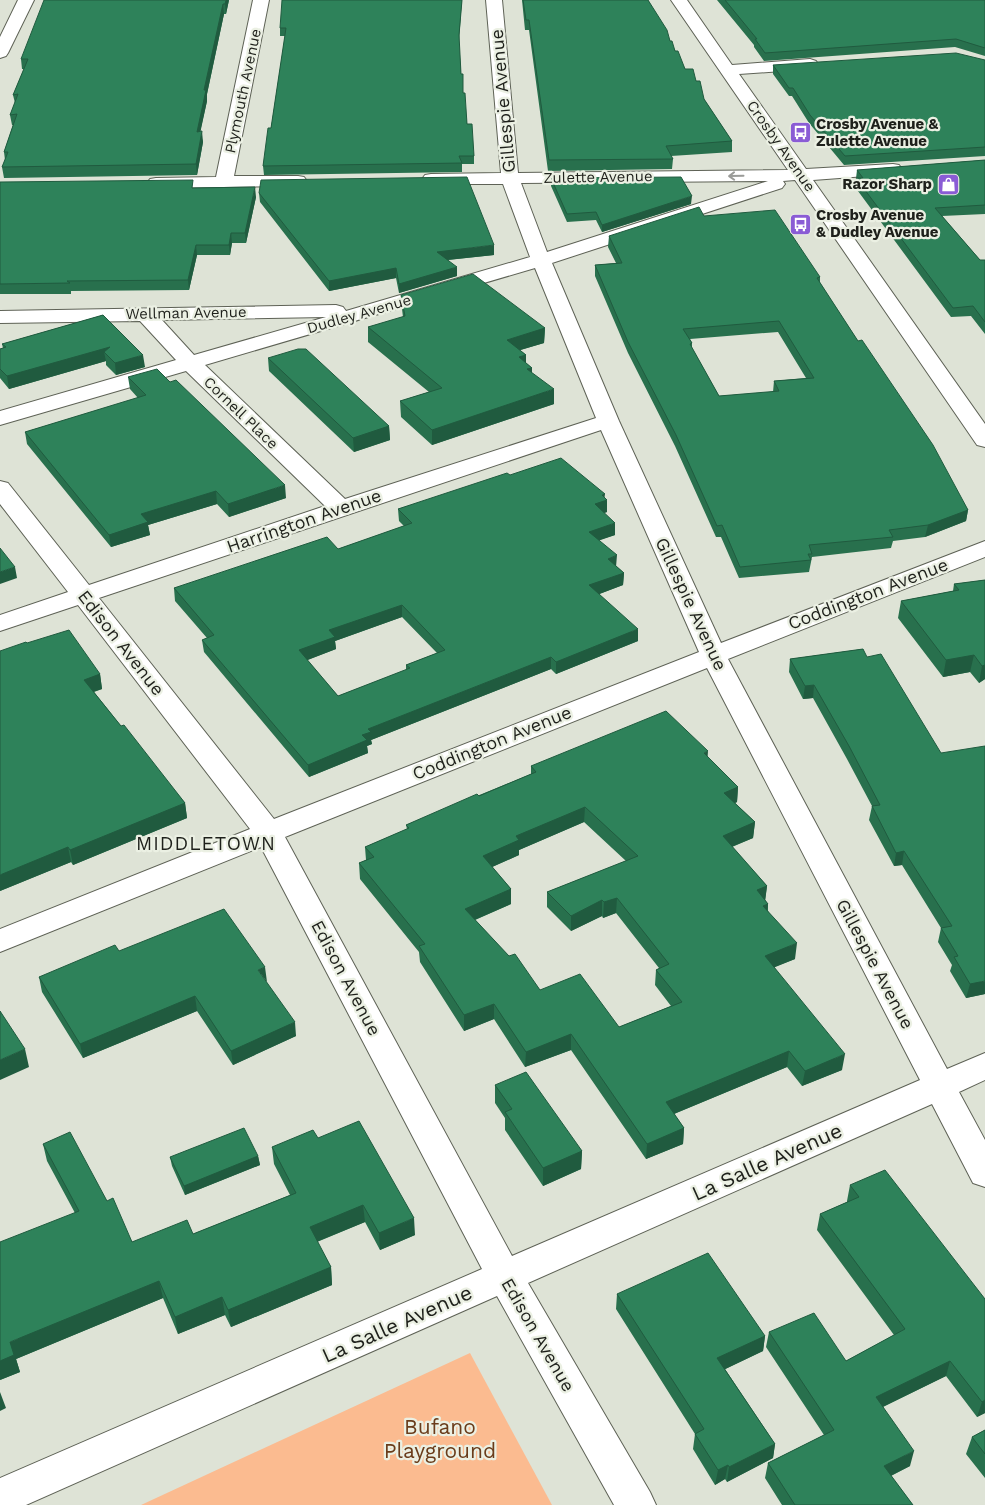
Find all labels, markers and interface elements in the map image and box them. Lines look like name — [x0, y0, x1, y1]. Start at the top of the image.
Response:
street label: Plymouth Avenue — [221, 27, 265, 155]
street label: Gillespie Avenue — [486, 28, 519, 174]
street label: Crosby Avenue — [743, 97, 819, 195]
place label: Crosby Avenue & Zulette Avenue — [816, 115, 939, 150]
bus stop icon: Crosby Avenue & Zulette Avenue — [788, 121, 812, 145]
street label: Zulette Avenue — [543, 167, 653, 187]
one-way arrow — [728, 171, 744, 181]
shop icon: Razor Sharp — [936, 172, 960, 196]
place label: Razor Sharp — [842, 175, 932, 193]
place label: Crosby Avenue & Dudley Avenue — [816, 206, 939, 241]
bus stop icon: Crosby Avenue & Dudley Avenue — [788, 212, 812, 236]
street label: Dudley Avenue — [305, 291, 413, 337]
street label: Wellman Avenue — [125, 303, 247, 323]
street label: Cornell Place — [200, 373, 282, 453]
street label: Harrington Avenue — [224, 484, 384, 557]
street label: Gillespie Avenue — [651, 534, 731, 674]
street label: Coddington Avenue — [785, 553, 951, 634]
street label: Edison Avenue — [74, 586, 169, 699]
street label: Coddington Avenue — [409, 701, 574, 784]
district label: MIDDLETOWN — [136, 832, 276, 855]
street label: Gillespie Avenue — [832, 895, 919, 1032]
street label: Edison Avenue — [307, 916, 386, 1039]
street label: La Salle Avenue — [688, 1117, 846, 1206]
street label: Edison Avenue — [497, 1274, 579, 1395]
street label: La Salle Avenue — [318, 1279, 476, 1368]
park label: Bufano Playground — [384, 1414, 496, 1463]

